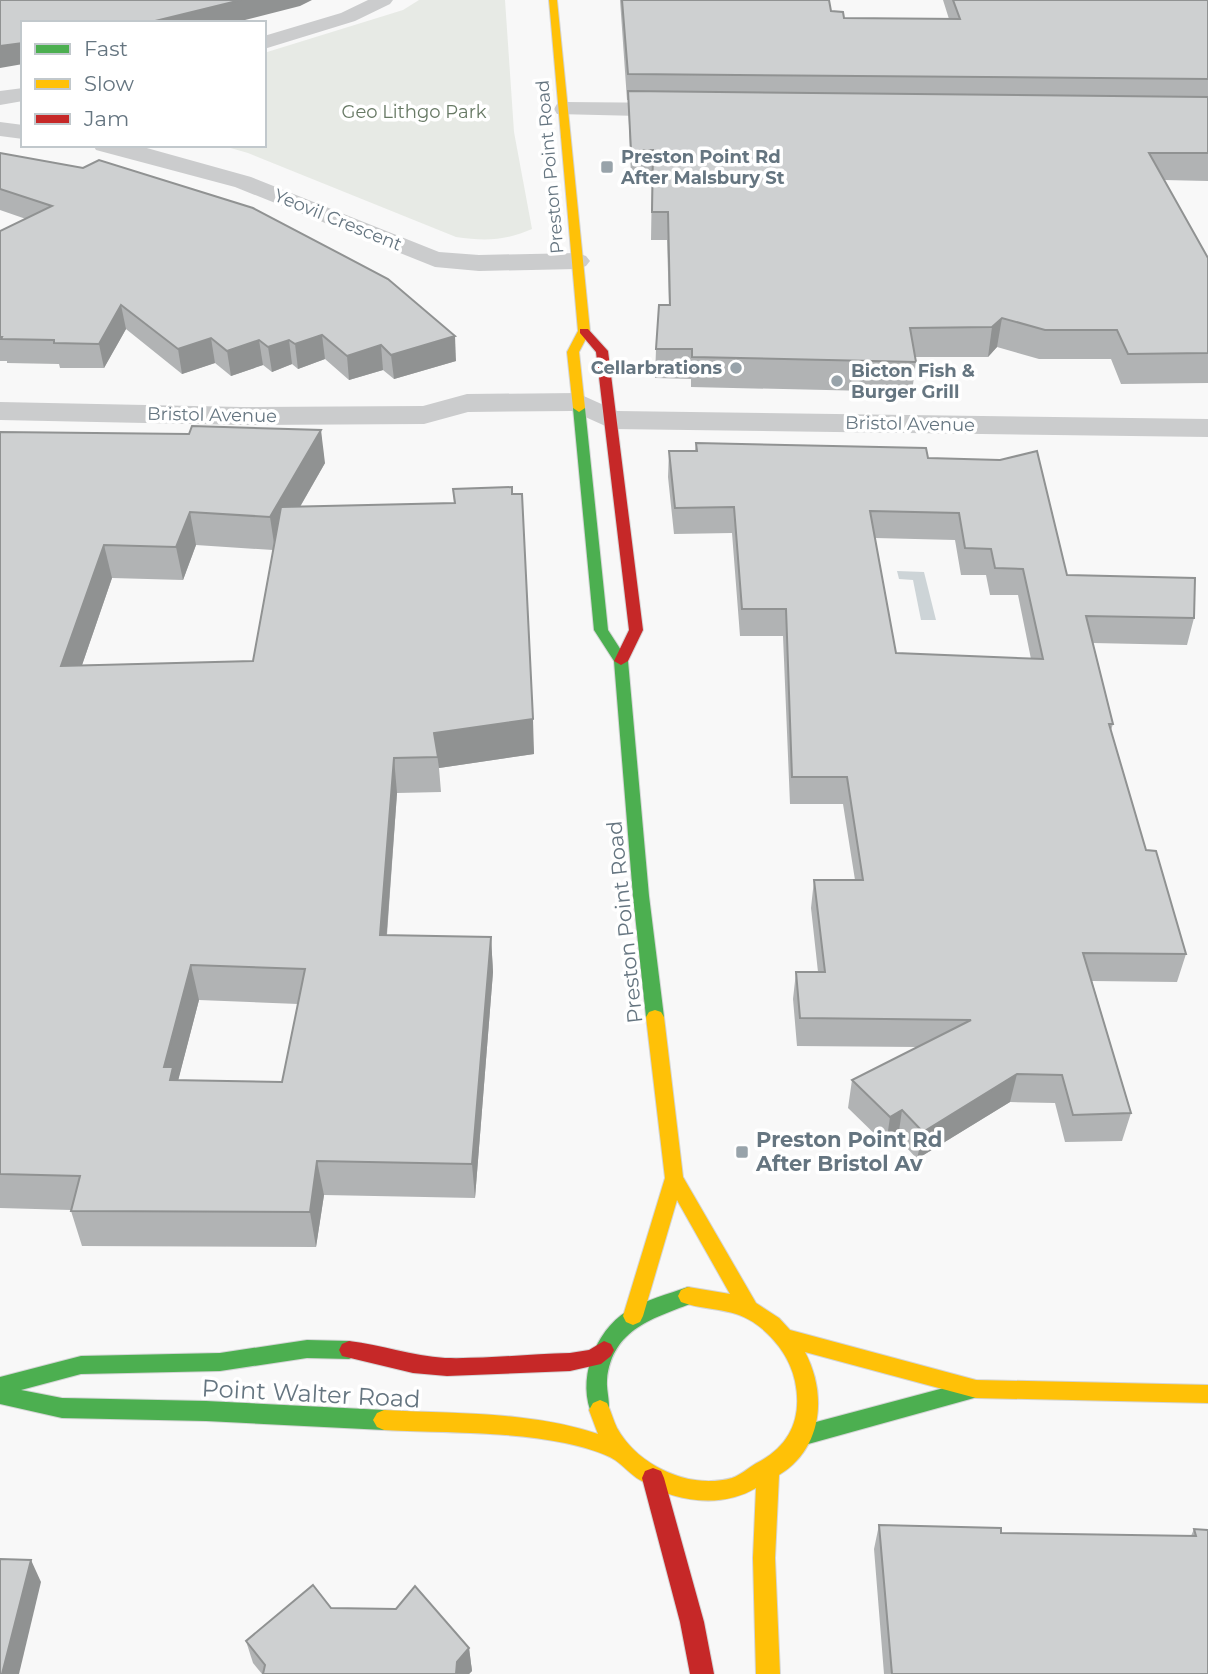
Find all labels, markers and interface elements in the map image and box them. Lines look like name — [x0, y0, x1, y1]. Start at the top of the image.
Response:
legend — [21, 21, 266, 147]
text: Fast — [84, 36, 128, 61]
text: Slow — [84, 71, 134, 96]
street label: Preston Point Road — [531, 79, 569, 255]
park label: Geo Lithgo Park — [341, 101, 487, 123]
text: Jam — [83, 106, 129, 131]
place label: Preston Point Rd After Malsbury St — [620, 146, 785, 189]
marker: Preston Point Rd After Malsbury St — [599, 159, 615, 175]
street label: Yeovil Crescent — [271, 184, 405, 256]
place label: Cellarbrations — [591, 357, 722, 379]
marker: Cellarbrations — [728, 360, 744, 376]
place label: Bicton Fish & Burger Grill — [851, 360, 975, 403]
marker: Bicton Fish & Burger Grill — [829, 373, 845, 389]
street label: Bristol Avenue — [147, 403, 277, 427]
street label: Bristol Avenue — [845, 412, 975, 436]
street label: Preston Point Road — [601, 820, 648, 1025]
place label: Preston Point Rd After Bristol Av — [755, 1127, 942, 1176]
marker: Preston Point Rd After Bristol Av — [734, 1144, 750, 1160]
street label: Point Walter Road — [201, 1373, 421, 1414]

